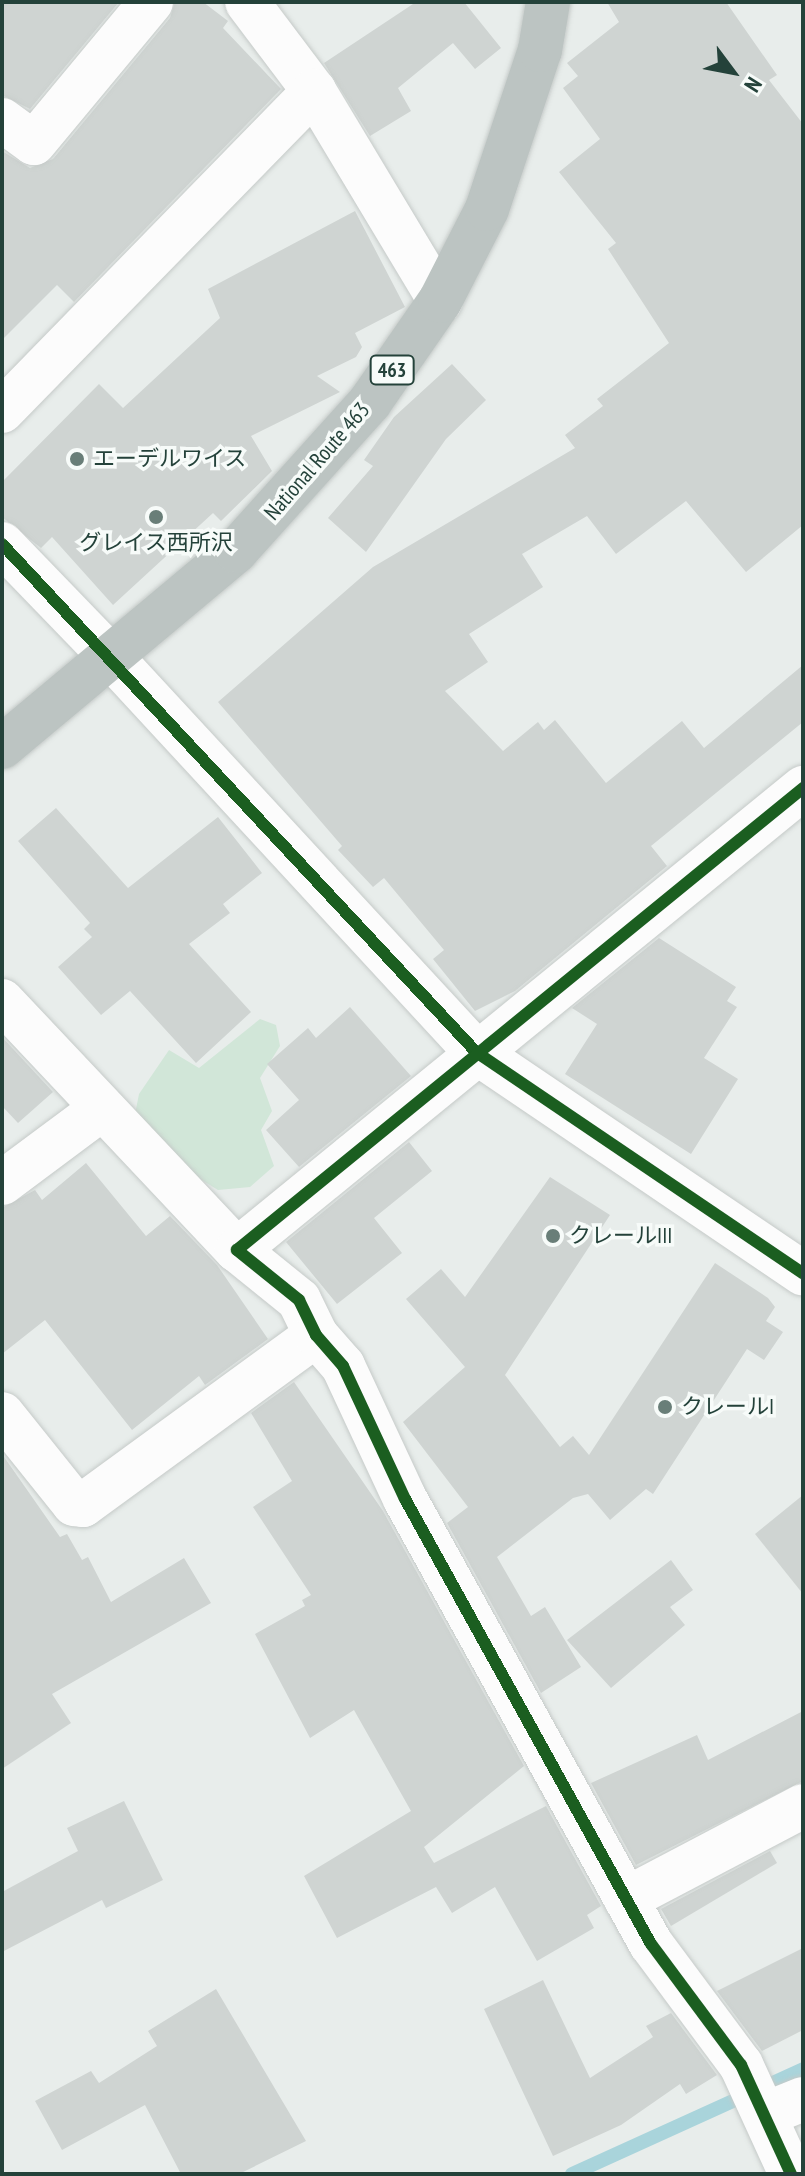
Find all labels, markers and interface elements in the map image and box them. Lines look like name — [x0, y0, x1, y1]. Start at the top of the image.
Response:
north arrow — [693, 32, 773, 112]
text: N — [738, 72, 768, 97]
road number: 463 — [368, 354, 416, 386]
street label: National Route 463 — [259, 397, 375, 525]
place label: エーデルワイス — [93, 446, 247, 472]
marker: エーデルワイス — [68, 450, 86, 468]
marker: グレイス西所沢 — [147, 508, 165, 526]
place label: グレイス西所沢 — [79, 530, 233, 556]
place label: クレールIII — [569, 1223, 672, 1249]
marker: クレールIII — [544, 1227, 562, 1245]
place label: クレールI — [681, 1394, 774, 1420]
marker: クレールI — [656, 1398, 674, 1416]

